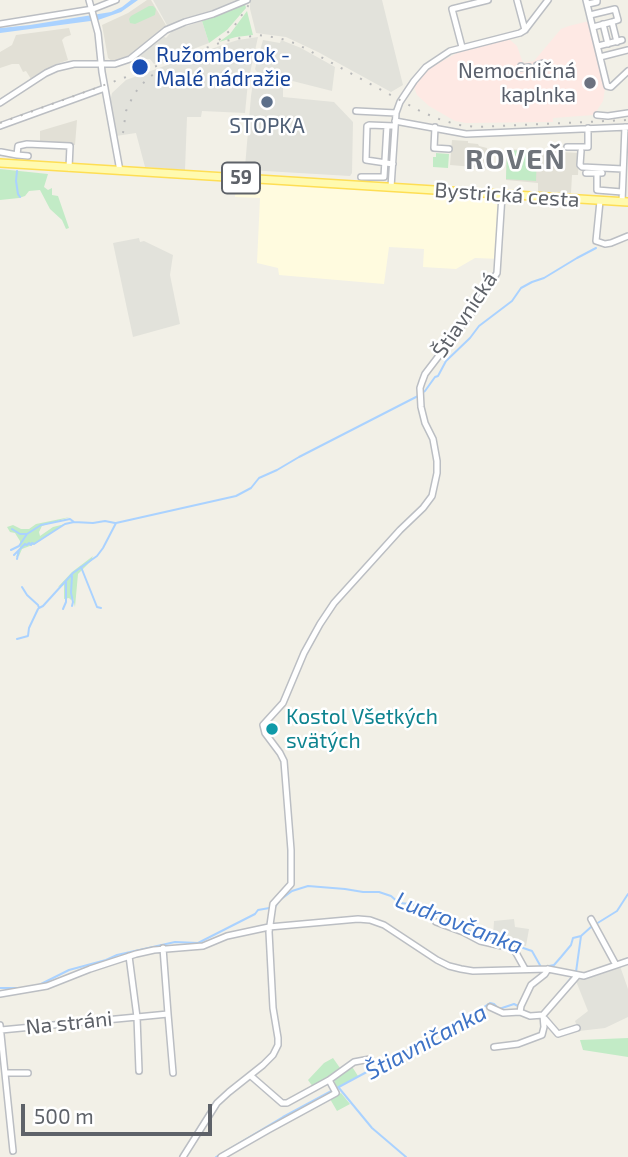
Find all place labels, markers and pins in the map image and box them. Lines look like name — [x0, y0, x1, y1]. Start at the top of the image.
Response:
place label: Ružomberok - Malé nádražie — [156, 42, 291, 92]
marker: Ružomberok - Malé nádražie — [130, 57, 150, 77]
place label: Nemocničná kaplnka — [458, 58, 576, 108]
marker: Nemocničná kaplnka — [582, 75, 598, 91]
marker: STOPKA — [259, 94, 275, 110]
place label: STOPKA — [229, 113, 305, 139]
place label: Kostol Všetkých svätých — [286, 704, 438, 754]
marker: Kostol Všetkých svätých — [264, 721, 280, 737]

